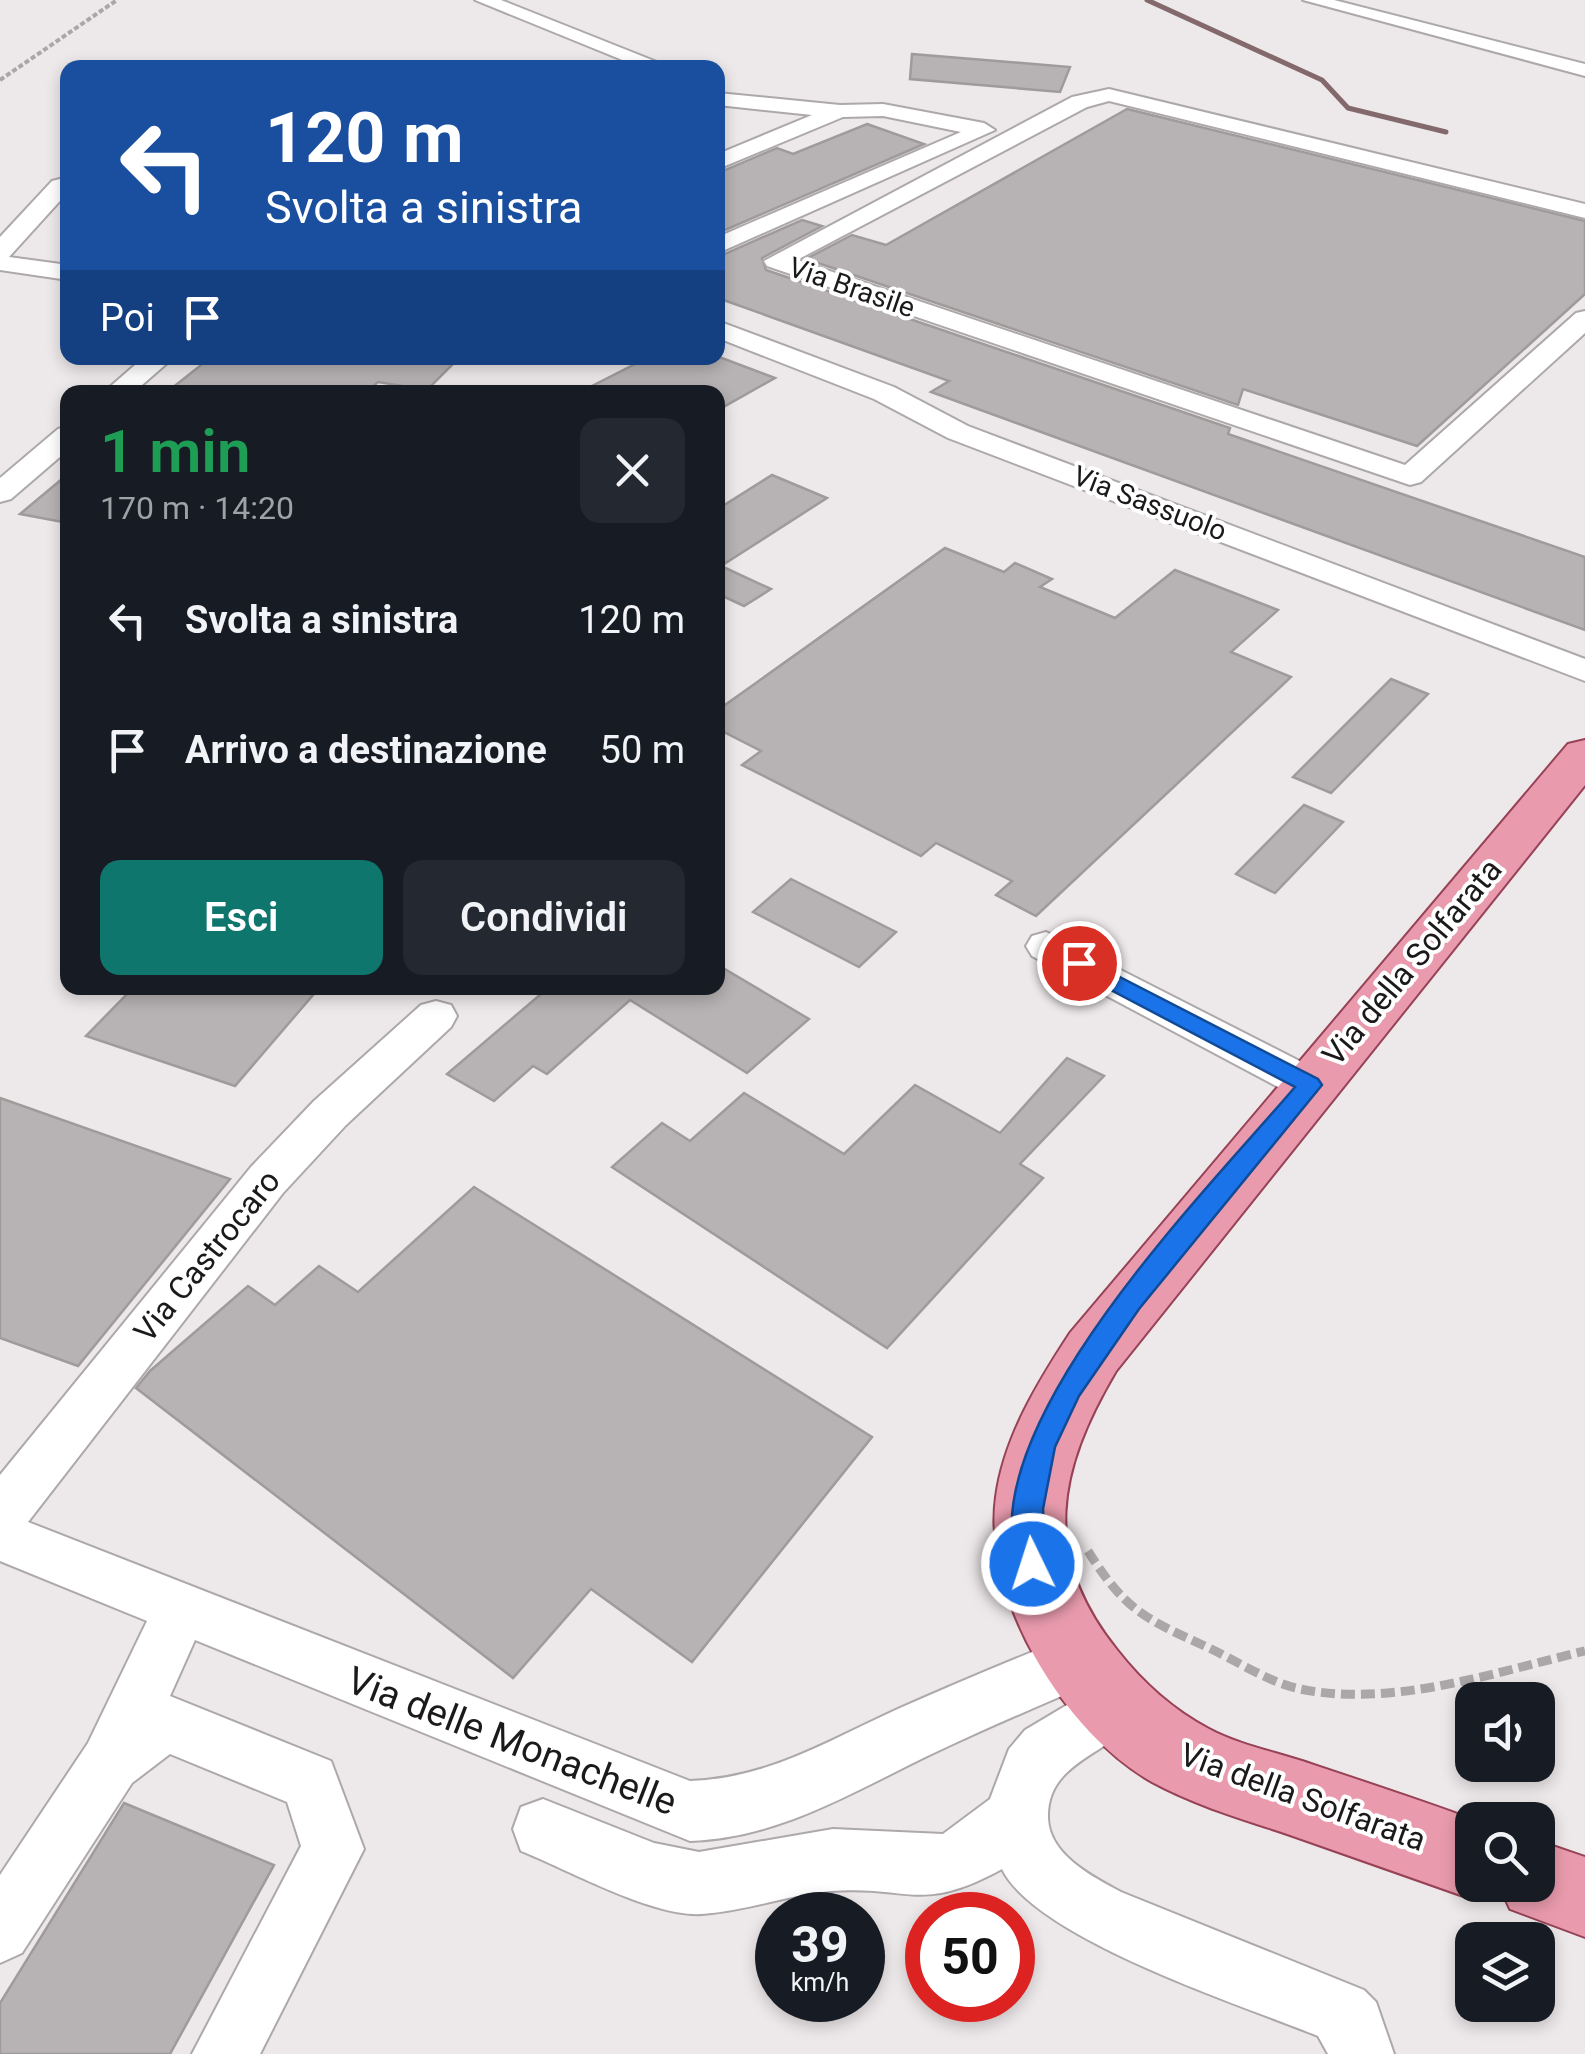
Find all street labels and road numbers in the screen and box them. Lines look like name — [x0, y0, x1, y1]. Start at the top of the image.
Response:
street label: Via Brasile — [784, 250, 919, 324]
street label: Via Sassuolo — [1068, 459, 1231, 548]
street label: Via della Solfarata — [1314, 851, 1510, 1073]
street label: Via Castrocaro — [126, 1162, 288, 1350]
street label: Via delle Monachelle — [341, 1658, 683, 1824]
street label: Via della Solfarata — [1175, 1735, 1431, 1859]

